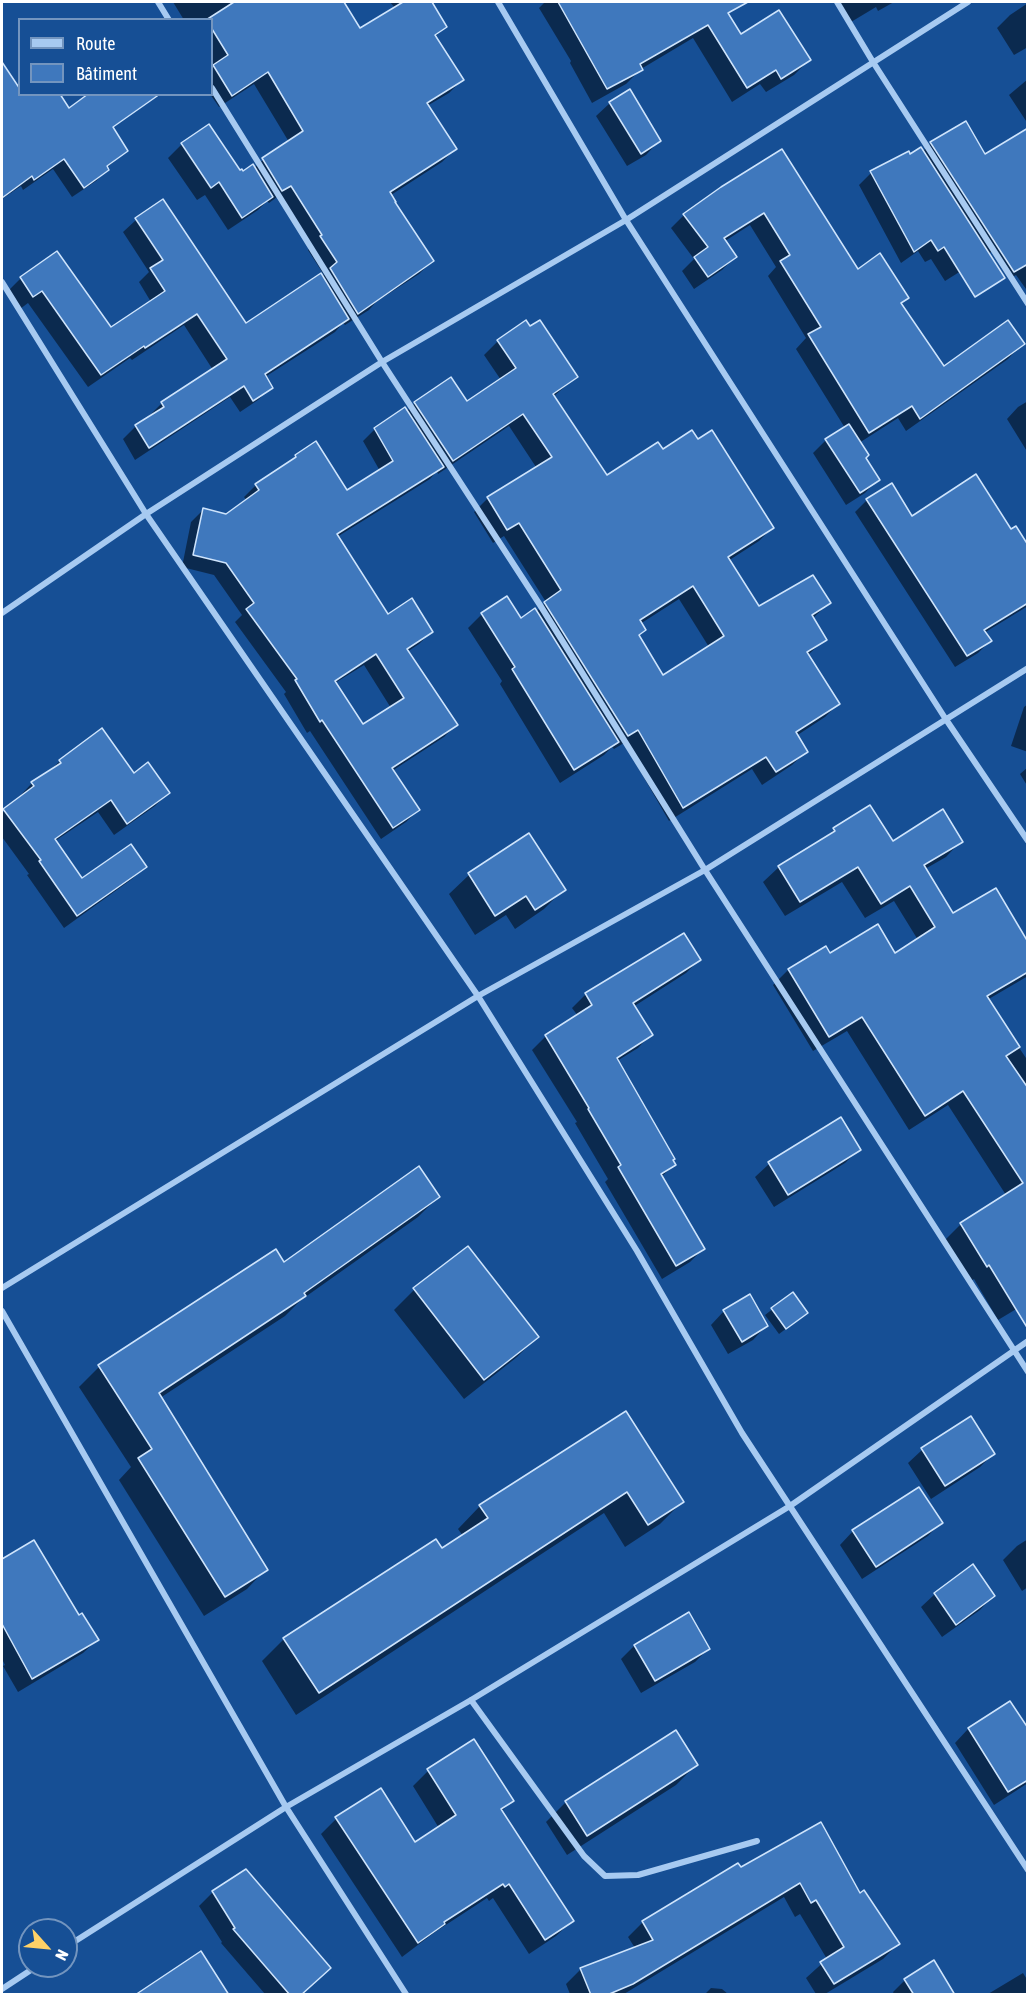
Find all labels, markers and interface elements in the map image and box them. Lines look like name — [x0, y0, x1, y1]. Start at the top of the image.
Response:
legend — [18, 18, 213, 96]
text: Route — [76, 33, 115, 54]
text: Bâtiment — [76, 63, 137, 84]
north arrow — [18, 1918, 78, 1978]
text: N — [52, 1947, 72, 1964]

